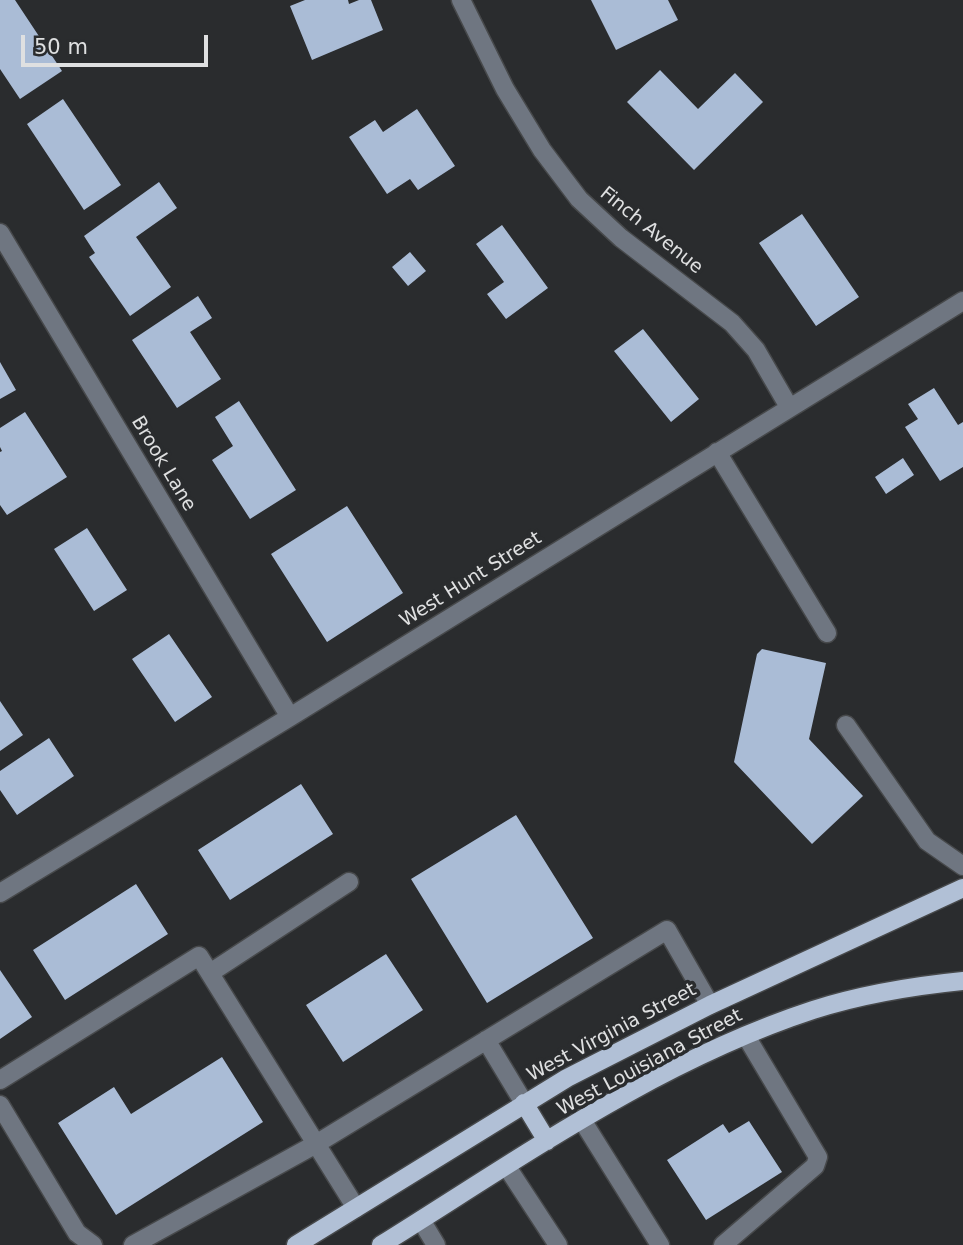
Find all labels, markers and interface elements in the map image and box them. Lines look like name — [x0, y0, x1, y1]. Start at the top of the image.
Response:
scale bar — [24, 21, 212, 65]
text: 50 m — [34, 35, 88, 59]
street label: Finch Avenue — [595, 182, 707, 280]
street label: Brook Lane — [126, 412, 200, 516]
street label: West Hunt Street — [396, 527, 546, 633]
street label: West Virginia Street — [524, 979, 700, 1087]
street label: West Louisiana Street — [554, 1005, 746, 1121]

